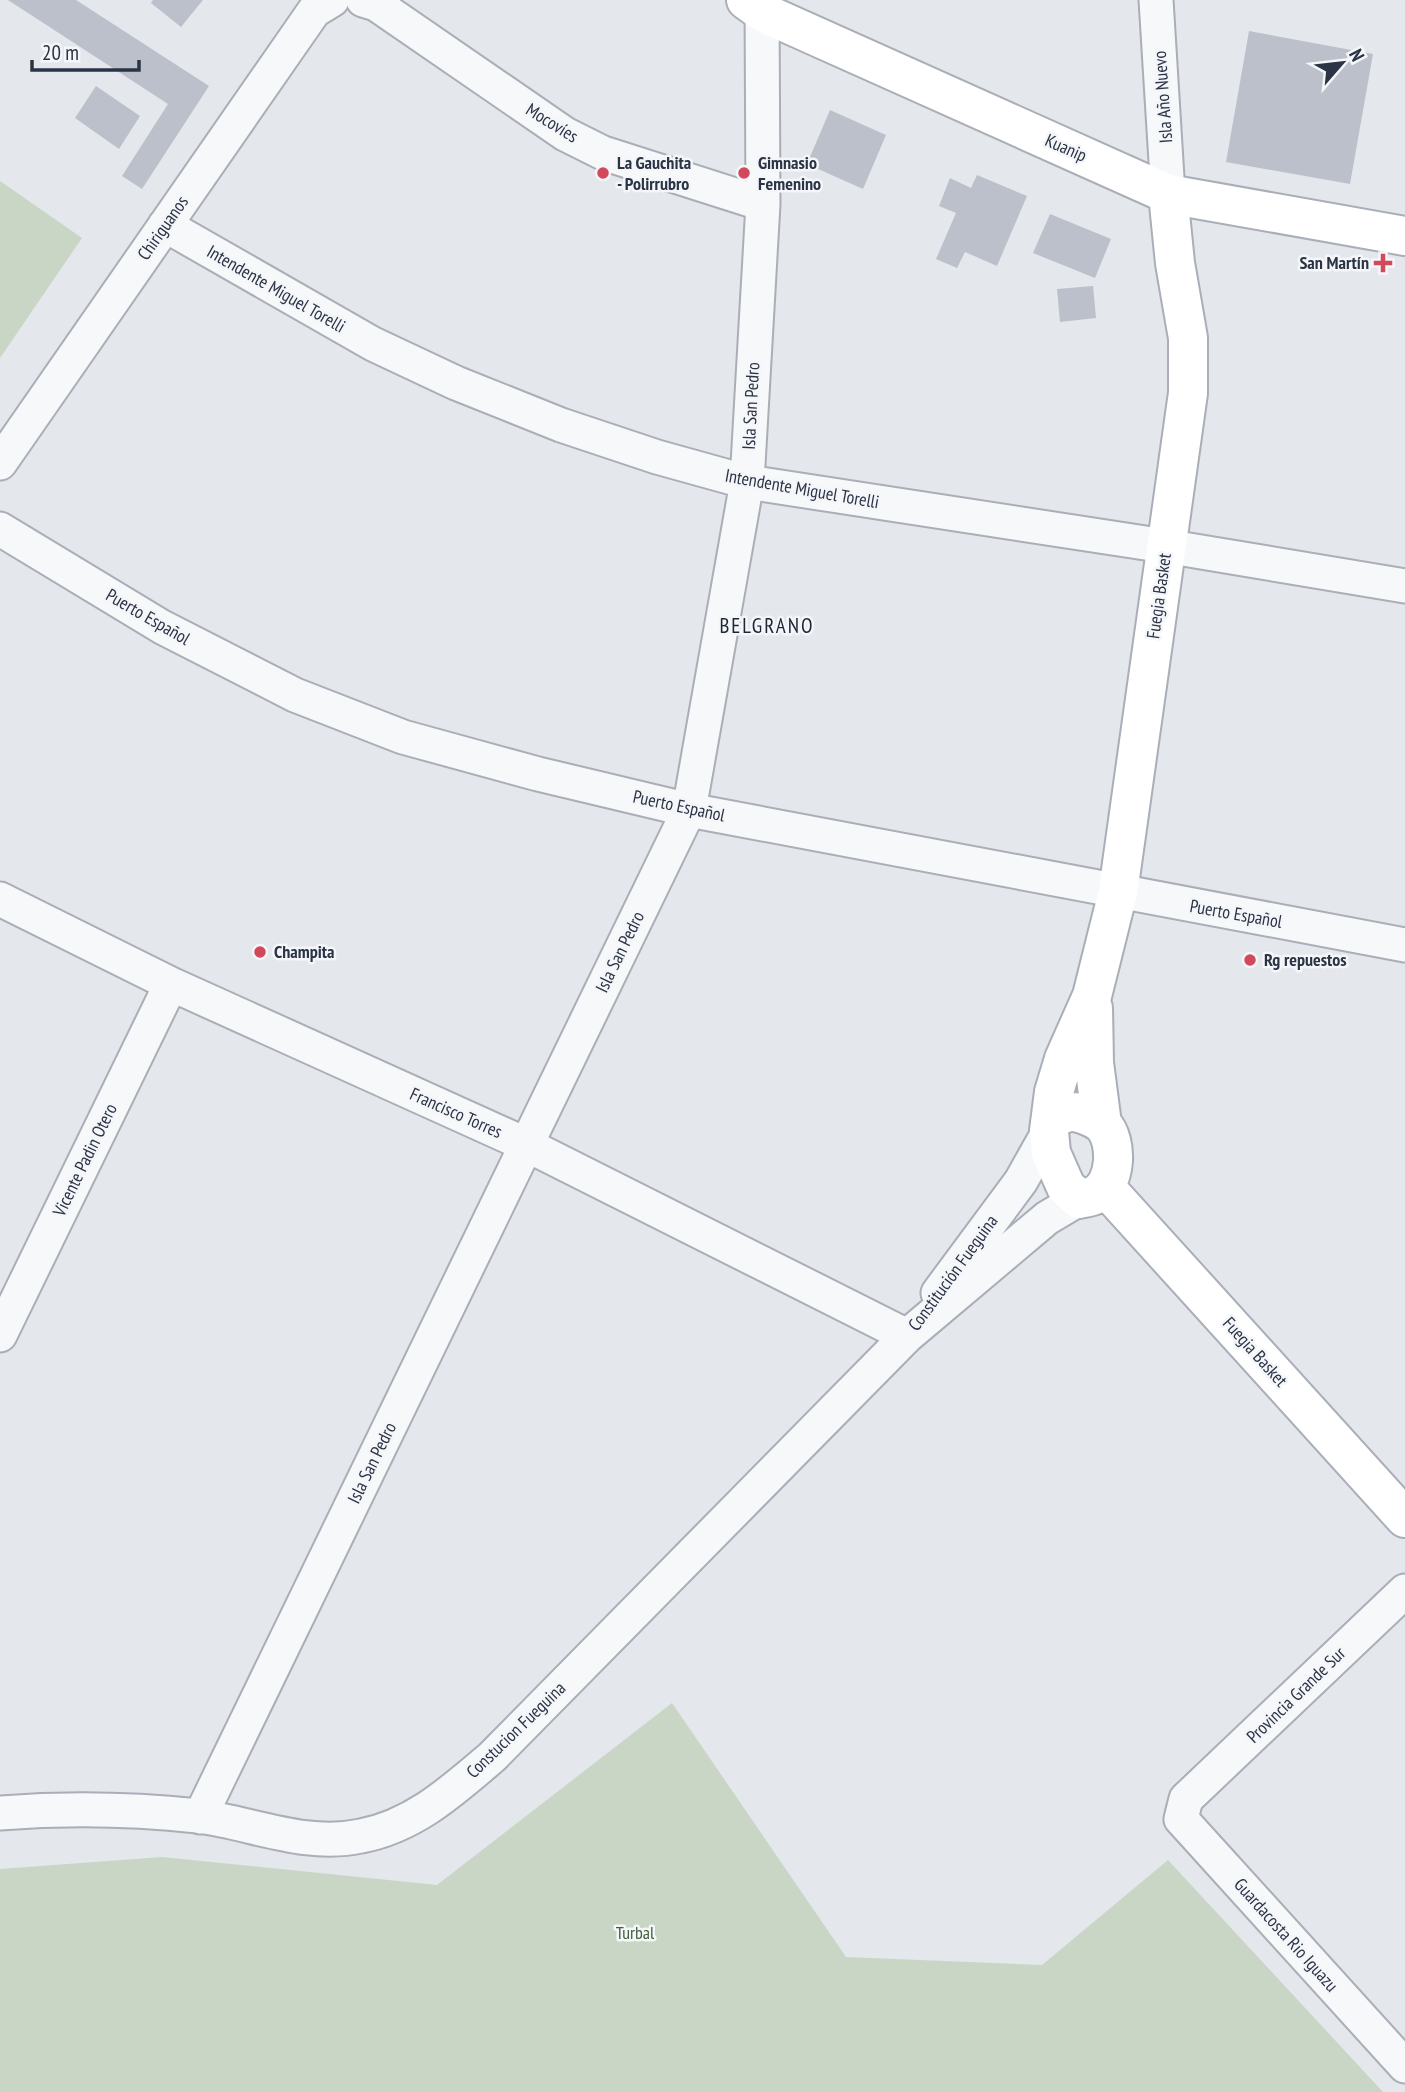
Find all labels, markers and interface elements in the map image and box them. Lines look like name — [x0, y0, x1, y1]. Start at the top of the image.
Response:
scale bar — [32, 28, 138, 72]
north arrow — [1307, 28, 1377, 98]
text: 20 m — [42, 39, 79, 66]
text: N — [1344, 45, 1370, 65]
street label: Isla Año Nuevo — [1148, 50, 1177, 144]
street label: Mocovíes — [522, 98, 583, 148]
street label: Kuanip — [1042, 128, 1091, 167]
place label: La Gauchita - Polirrubro — [617, 151, 691, 195]
place label: Gimnasio Femenino — [758, 151, 821, 195]
marker: La Gauchita - Polirrubro — [595, 165, 611, 181]
marker: Gimnasio Femenino — [736, 165, 752, 181]
street label: Chiriguanos — [132, 191, 193, 264]
street label: Intendente Miguel Torelli — [203, 240, 350, 338]
place label: San Martín — [1299, 251, 1369, 274]
marker: San Martín — [1375, 255, 1391, 271]
street label: Isla San Pedro — [737, 361, 764, 450]
street label: Intendente Miguel Torelli — [723, 464, 881, 513]
street label: Fuegia Basket — [1141, 552, 1176, 640]
street label: Puerto Español — [102, 583, 195, 650]
district label: BELGRANO — [719, 612, 815, 639]
street label: Puerto Español — [631, 785, 728, 827]
street label: Puerto Español — [1188, 894, 1285, 933]
street label: Isla San Pedro — [590, 907, 649, 996]
place label: Champita — [274, 940, 334, 963]
marker: Champita — [252, 944, 268, 960]
place label: Rg repuestos — [1264, 948, 1347, 971]
marker: Rg repuestos — [1242, 952, 1258, 968]
street label: Francisco Torres — [407, 1082, 506, 1143]
street label: Vicente Padin Otero — [47, 1099, 122, 1221]
street label: Constitución Fueguina — [903, 1210, 1002, 1335]
street label: Fuegia Basket — [1218, 1312, 1293, 1391]
street label: Isla San Pedro — [342, 1418, 401, 1507]
street label: Provincia Grande Sur — [1241, 1642, 1350, 1748]
street label: Constucion Fueguina — [461, 1676, 570, 1783]
street label: Guardacosta Rio Iguazu — [1229, 1873, 1343, 1996]
park label: Turbal — [616, 1921, 655, 1944]

